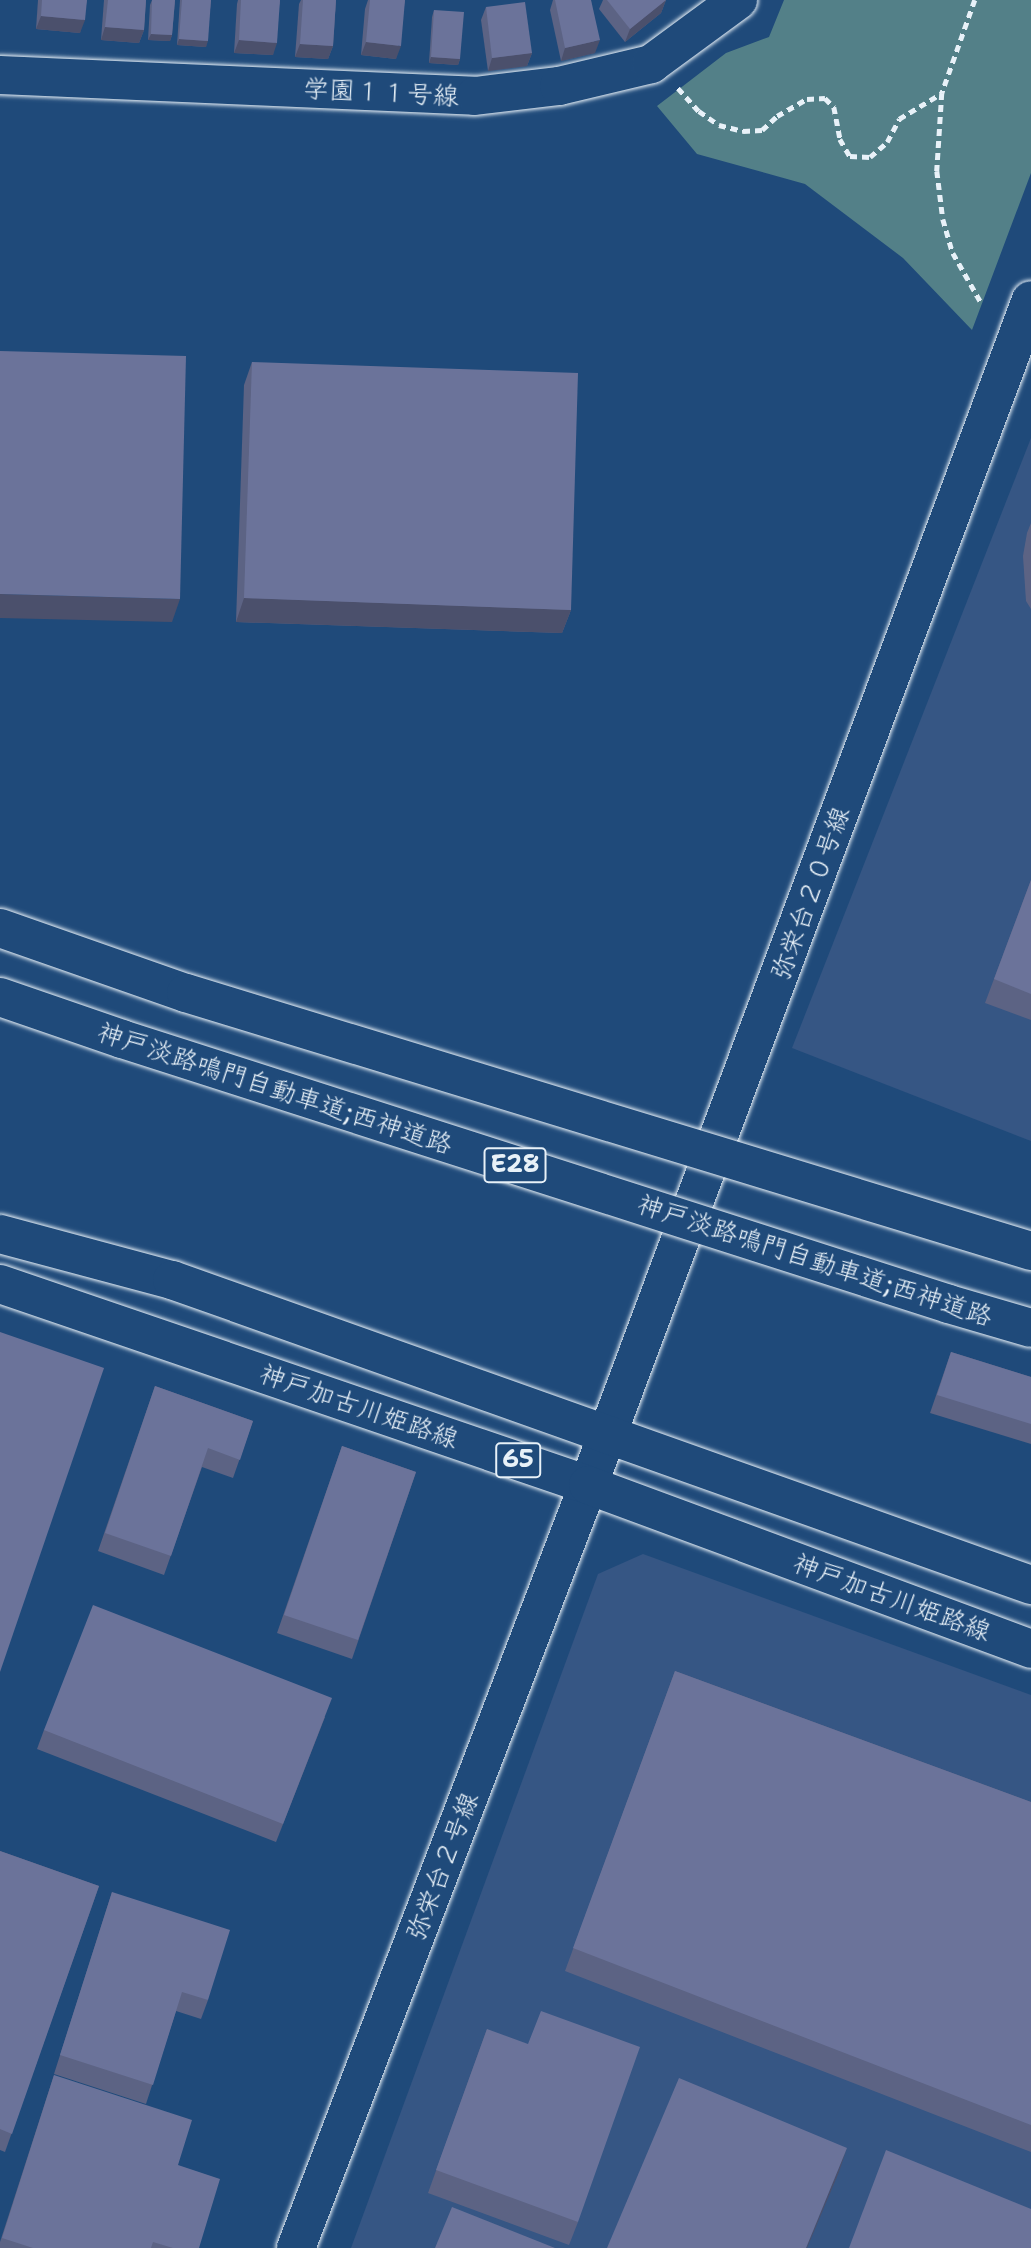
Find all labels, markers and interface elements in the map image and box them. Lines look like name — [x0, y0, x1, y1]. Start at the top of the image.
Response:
street label: 学園１１号線 — [302, 72, 460, 112]
street label: 弥栄台２０号線 — [764, 802, 856, 984]
street label: 神戸淡路鳴門自動車道;西神道路 — [94, 1016, 456, 1160]
road number: E28 — [484, 1144, 546, 1185]
street label: 神戸淡路鳴門自動車道;西神道路 — [634, 1188, 996, 1332]
street label: 神戸加古川姫路線 — [256, 1357, 462, 1455]
road number: 65 — [494, 1440, 542, 1480]
street label: 神戸加古川姫路線 — [789, 1547, 995, 1647]
street label: 弥栄台２号線 — [399, 1788, 485, 1944]

